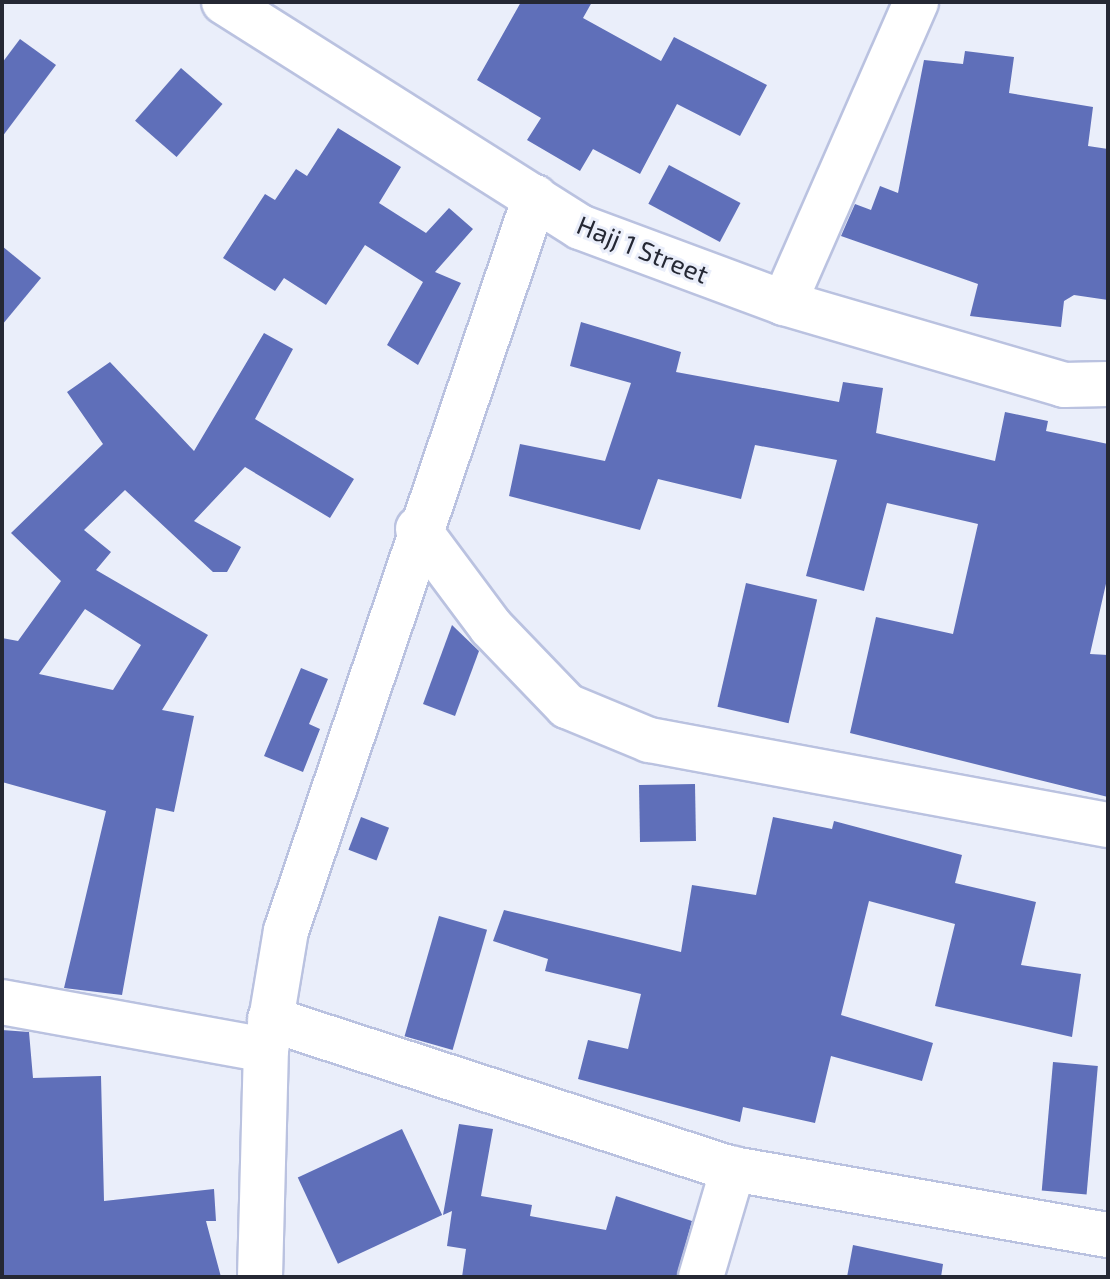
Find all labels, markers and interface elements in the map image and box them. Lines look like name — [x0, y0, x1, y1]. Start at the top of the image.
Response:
street label: Hajj 1 Street — [573, 209, 713, 289]

